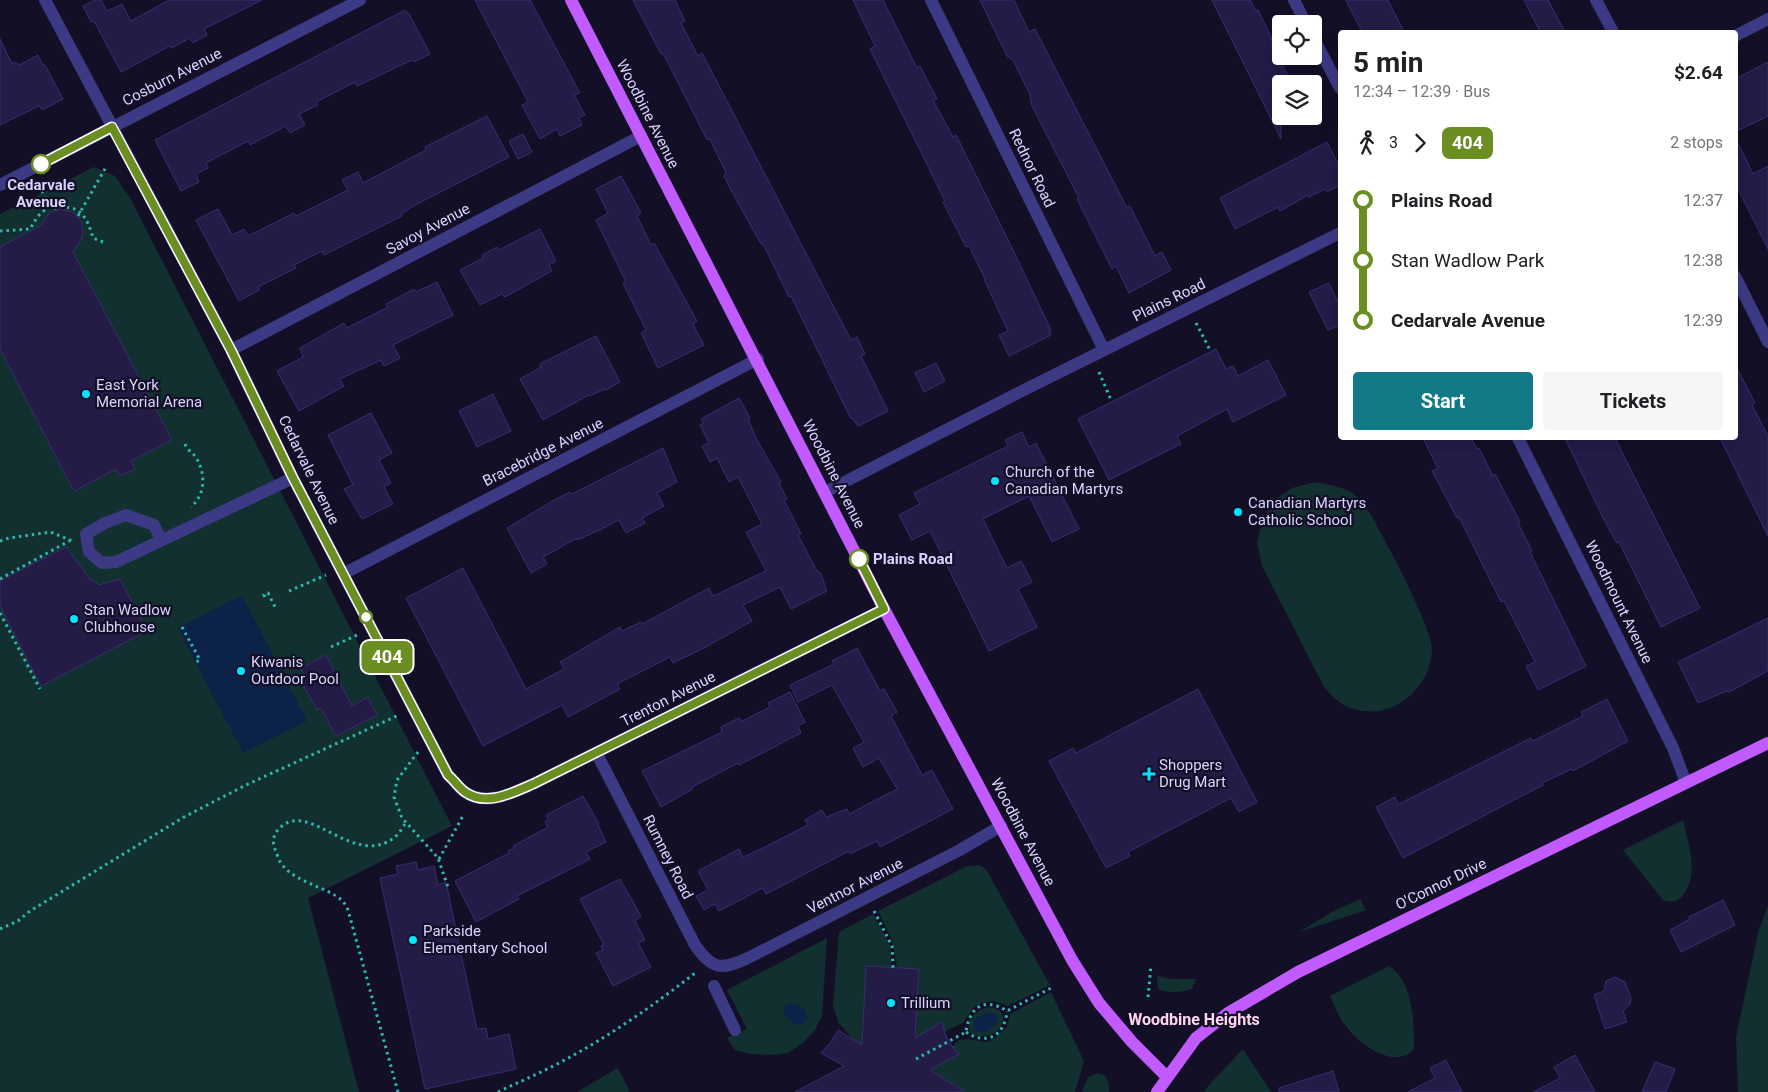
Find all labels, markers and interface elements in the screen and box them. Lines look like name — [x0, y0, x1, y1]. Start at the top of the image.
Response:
map controls — [1272, 15, 1322, 125]
button: locate — [1272, 15, 1322, 65]
street label: Cosburn Avenue — [119, 44, 225, 110]
text: 5 min — [1353, 46, 1423, 79]
street label: Woodbine Avenue — [613, 57, 683, 171]
text: $2.64 — [1674, 61, 1723, 84]
button: layers — [1272, 75, 1322, 125]
text: 12:34 – 12:39 · Bus — [1353, 82, 1490, 101]
street label: Rednor Road — [1005, 126, 1059, 210]
icon: walk — [1353, 129, 1381, 157]
icon: forward — [1406, 129, 1434, 157]
text: 404 — [1452, 132, 1483, 153]
text: 3 — [1389, 133, 1398, 152]
text: 2 stops — [1670, 133, 1723, 152]
marker: Cedarvale Avenue — [31, 154, 51, 174]
place label: Cedarvale Avenue — [7, 176, 75, 211]
text: Plains Road — [1391, 189, 1492, 212]
text: 12:37 — [1683, 191, 1723, 210]
street label: Savoy Avenue — [383, 199, 473, 259]
text: Stan Wadlow Park — [1391, 249, 1544, 272]
text: 12:38 — [1683, 251, 1723, 270]
street label: Plains Road — [1130, 275, 1208, 325]
text: Cedarvale Avenue — [1391, 309, 1545, 332]
text: 12:39 — [1683, 311, 1723, 330]
button: Start — [1353, 372, 1533, 430]
button: Tickets — [1543, 372, 1723, 430]
place label: East York Memorial Arena — [96, 376, 202, 411]
marker: East York Memorial Arena — [80, 388, 92, 400]
street label: Cedarvale Avenue — [275, 412, 343, 528]
street label: Bracebridge Avenue — [480, 414, 606, 490]
street label: Woodbine Avenue — [799, 417, 869, 531]
place label: Church of the Canadian Martyrs — [1005, 463, 1123, 498]
marker: Church of the Canadian Martyrs — [989, 475, 1001, 487]
place label: Canadian Martyrs Catholic School — [1248, 494, 1366, 529]
marker: Canadian Martyrs Catholic School — [1232, 506, 1244, 518]
street label: Woodmount Avenue — [1581, 538, 1657, 666]
marker: Plains Road — [849, 549, 869, 569]
place label: Plains Road — [873, 550, 953, 568]
place label: Stan Wadlow Clubhouse — [84, 601, 171, 636]
unlabelled marker — [359, 610, 373, 624]
marker: Stan Wadlow Clubhouse — [68, 613, 80, 625]
line badge: 404 — [358, 641, 416, 673]
text: 404 — [372, 646, 402, 667]
place label: Kiwanis Outdoor Pool — [251, 653, 339, 688]
marker: Kiwanis Outdoor Pool — [235, 665, 247, 677]
street label: Trenton Avenue — [618, 667, 718, 731]
place label: Shoppers Drug Mart — [1159, 756, 1226, 791]
marker: Shoppers Drug Mart — [1143, 768, 1155, 780]
street label: Woodbine Avenue — [987, 775, 1059, 889]
street label: Rumney Road — [639, 812, 697, 902]
street label: Ventnor Avenue — [804, 854, 906, 918]
street label: O'Connor Drive — [1393, 854, 1489, 914]
place label: Parkside Elementary School — [423, 922, 547, 957]
marker: Parkside Elementary School — [407, 934, 419, 946]
place label: Trillium — [901, 994, 951, 1012]
marker: Trillium — [885, 997, 897, 1009]
district label: Woodbine Heights — [1128, 1010, 1260, 1029]

